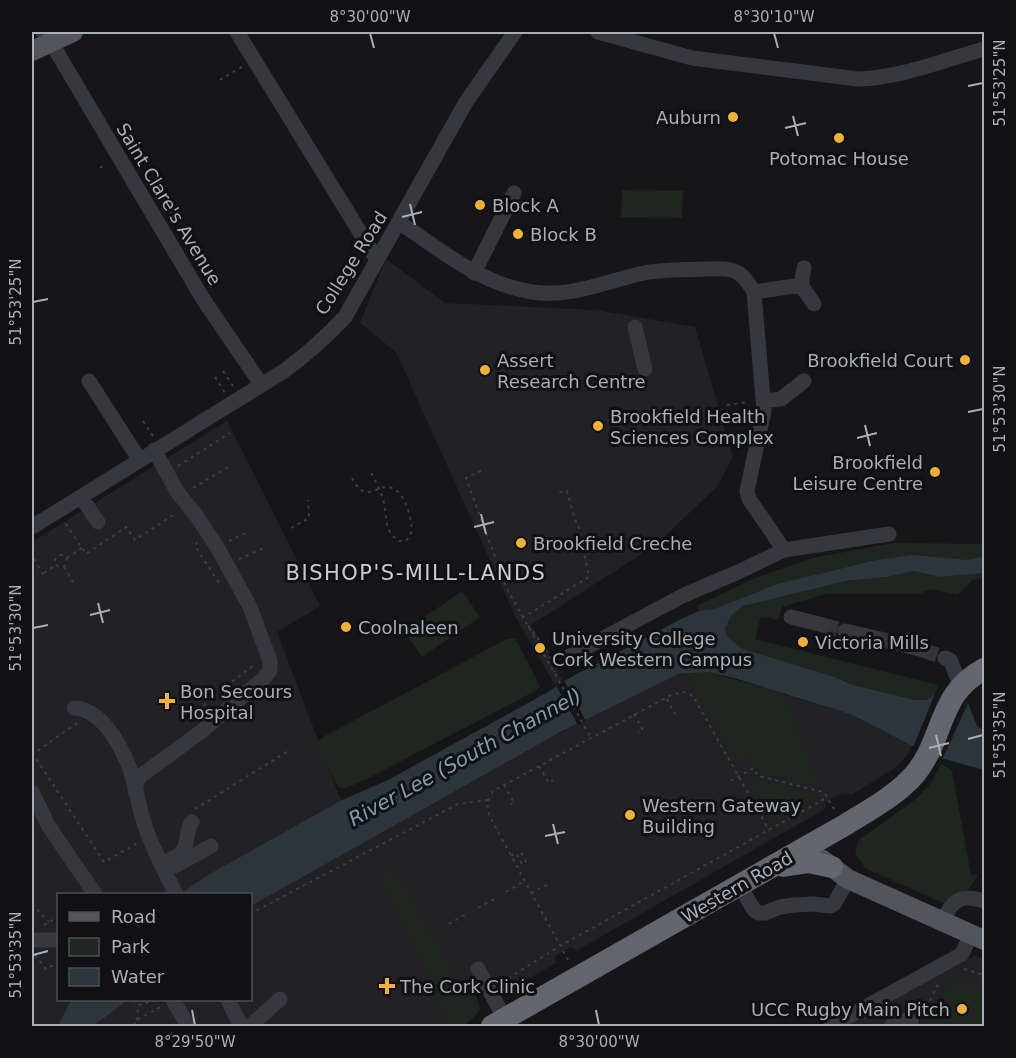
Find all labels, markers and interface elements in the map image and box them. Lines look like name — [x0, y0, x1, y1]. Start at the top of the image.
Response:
text: 8°30'00"W — [329, 8, 411, 26]
text: 8°30'10"W — [733, 8, 815, 26]
text: 51°53'25"N — [991, 39, 1009, 127]
place label: Auburn — [656, 107, 721, 128]
marker: Auburn — [726, 110, 740, 124]
street label: Saint Clare's Avenue — [112, 119, 226, 289]
marker: Potomac House — [832, 131, 846, 145]
place label: Potomac House — [769, 148, 909, 169]
place label: Block A — [492, 195, 559, 216]
marker: Block A — [473, 198, 487, 212]
street label: College Road — [311, 207, 391, 319]
place label: Block B — [530, 224, 597, 245]
marker: Block B — [511, 227, 525, 241]
text: 51°53'25"N — [7, 258, 25, 346]
place label: Assert Research Centre — [497, 350, 645, 392]
place label: Brookfield Court — [807, 350, 953, 371]
marker: Brookfield Court — [958, 353, 972, 367]
marker: Assert Research Centre — [478, 363, 492, 377]
text: 51°53'30"N — [991, 365, 1009, 453]
place label: Brookfield Health Sciences Complex — [610, 406, 774, 448]
marker: Brookfield Health Sciences Complex — [591, 419, 605, 433]
place label: Brookfield Leisure Centre — [792, 452, 923, 494]
marker: Brookfield Leisure Centre — [928, 465, 942, 479]
place label: Brookfield Creche — [533, 533, 692, 554]
marker: Brookfield Creche — [514, 536, 528, 550]
district label: BISHOP'S-MILL-LANDS — [286, 561, 546, 585]
text: 51°53'30"N — [7, 584, 25, 672]
place label: Coolnaleen — [358, 617, 459, 638]
marker: Coolnaleen — [339, 620, 353, 634]
place label: University College Cork Western Campus — [552, 628, 752, 670]
place label: Victoria Mills — [815, 632, 929, 653]
marker: Victoria Mills — [796, 635, 810, 649]
marker: University College Cork Western Campus — [533, 641, 547, 655]
place label: Bon Secours Hospital — [180, 681, 292, 723]
water label: River Lee (South Channel) — [344, 683, 586, 831]
text: 51°53'35"N — [991, 691, 1009, 779]
marker: Bon Secours Hospital — [158, 692, 176, 710]
place label: Western Gateway Building — [642, 795, 801, 837]
marker: Western Gateway Building — [623, 808, 637, 822]
street label: Western Road — [678, 847, 796, 927]
legend — [57, 893, 252, 1001]
text: Road — [111, 906, 156, 927]
text: 51°53'35"N — [7, 911, 25, 999]
text: Park — [111, 936, 150, 957]
text: Water — [111, 966, 165, 987]
place label: The Cork Clinic — [399, 976, 535, 997]
marker: The Cork Clinic — [378, 977, 396, 995]
place label: UCC Rugby Main Pitch — [751, 999, 950, 1020]
marker: UCC Rugby Main Pitch — [955, 1002, 969, 1016]
text: 8°29'50"W — [154, 1033, 236, 1051]
text: 8°30'00"W — [558, 1033, 640, 1051]

